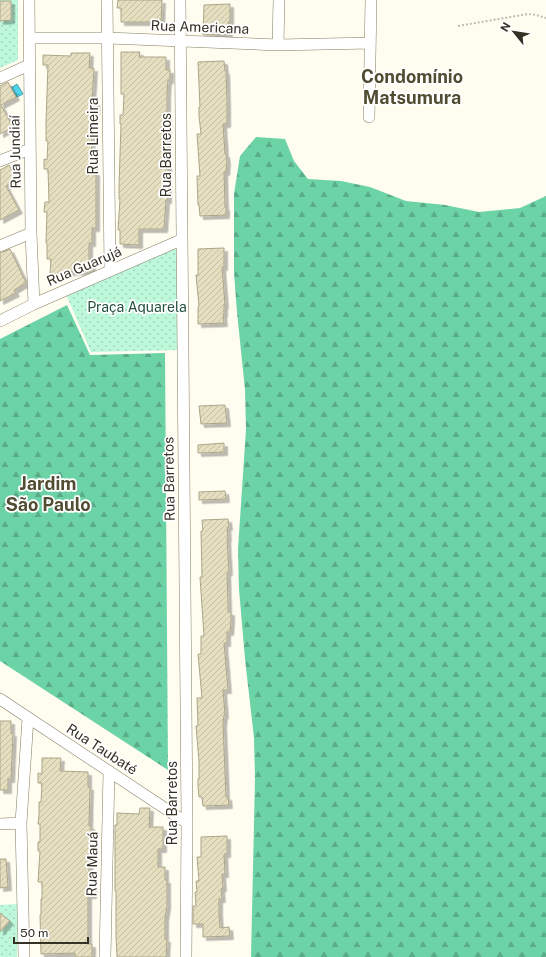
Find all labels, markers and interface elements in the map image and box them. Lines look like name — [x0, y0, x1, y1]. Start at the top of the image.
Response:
north arrow — [494, 12, 534, 52]
street label: Rua Americana — [150, 17, 250, 37]
text: N — [498, 20, 513, 34]
district label: Condomínio Matsumura — [361, 66, 463, 108]
street label: Rua Limeira — [85, 98, 101, 174]
street label: Rua Barretos — [158, 113, 174, 197]
street label: Rua Jundiaí — [6, 115, 24, 189]
street label: Rua Guarujá — [44, 243, 124, 289]
park label: Praça Aquarela — [87, 299, 187, 315]
street label: Rua Barretos — [160, 437, 178, 521]
district label: Jardim São Paulo — [5, 473, 91, 515]
street label: Rua Taubaté — [64, 720, 140, 778]
street label: Rua Barretos — [164, 761, 180, 845]
street label: Rua Mauá — [83, 832, 101, 896]
scale bar — [14, 919, 88, 945]
text: 50 m — [20, 926, 48, 940]

